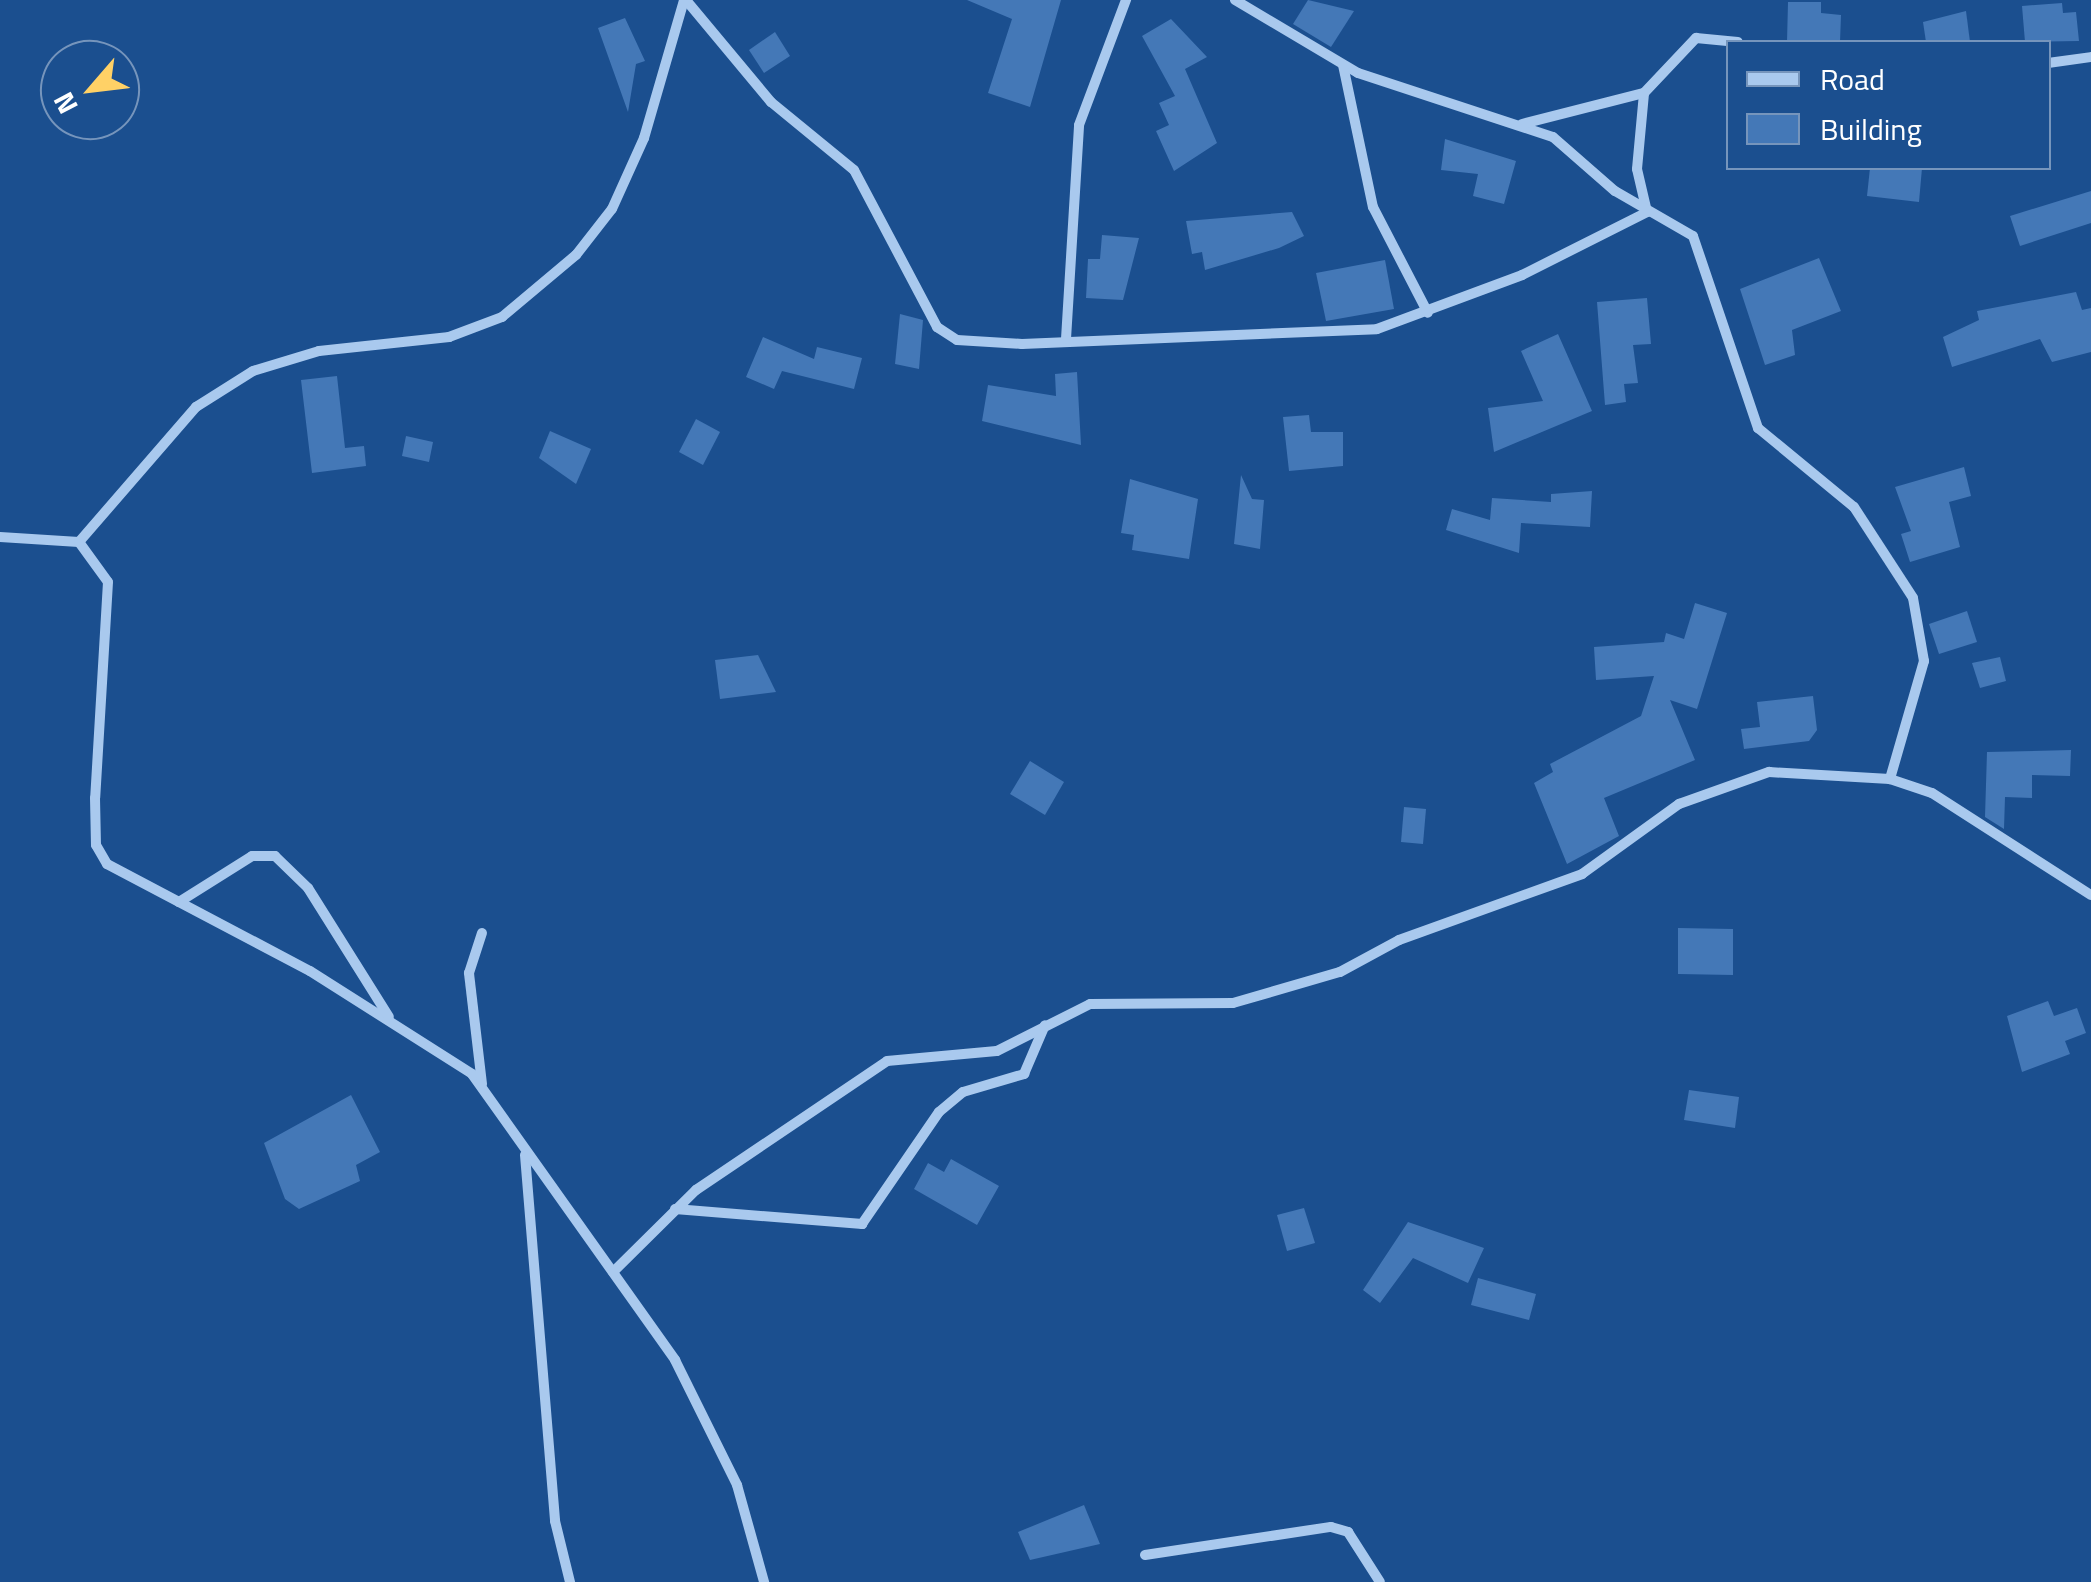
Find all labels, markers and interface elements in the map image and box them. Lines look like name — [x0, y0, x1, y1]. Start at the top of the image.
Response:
north arrow — [40, 40, 140, 140]
legend — [1726, 40, 2051, 170]
text: Road — [1820, 56, 1885, 102]
text: N — [41, 85, 88, 122]
text: Building — [1820, 106, 1922, 152]

